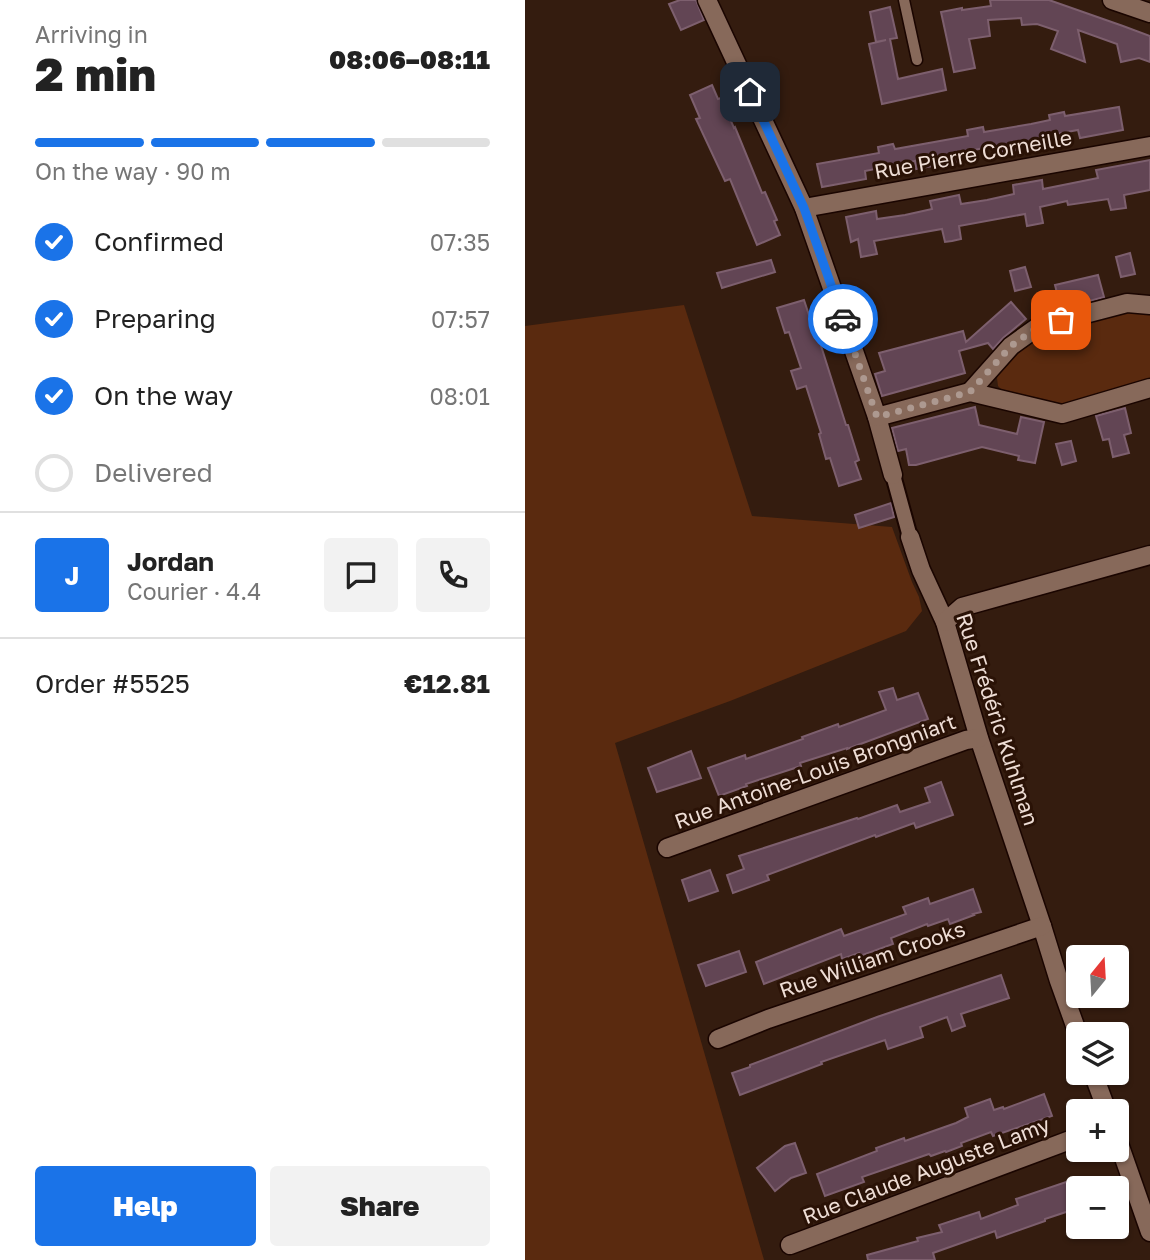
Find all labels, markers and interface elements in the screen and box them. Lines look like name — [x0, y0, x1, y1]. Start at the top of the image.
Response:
text: Arriving in — [35, 20, 148, 48]
text: 08:06–08:11 — [329, 44, 490, 75]
text: 2 min — [35, 46, 156, 101]
pin — [720, 62, 780, 122]
icon: home — [731, 73, 769, 111]
street label: Rue Pierre Corneille — [872, 124, 1074, 184]
text: On the way · 90 m — [35, 157, 231, 185]
icon: check — [35, 223, 73, 261]
text: Confirmed — [94, 226, 224, 257]
text: 07:35 — [430, 228, 490, 256]
courier — [808, 284, 878, 354]
pin — [1031, 290, 1091, 350]
icon: check — [35, 300, 73, 338]
icon: car — [824, 300, 862, 338]
icon: bag — [1042, 301, 1080, 339]
text: Preparing — [94, 303, 216, 334]
text: 07:57 — [431, 305, 490, 333]
icon: check — [35, 377, 73, 415]
text: On the way — [94, 380, 233, 411]
text: 08:01 — [429, 382, 490, 410]
text: Delivered — [94, 457, 213, 488]
button: chat — [324, 538, 398, 612]
button: phone — [416, 538, 490, 612]
text: Jordan — [127, 546, 214, 577]
text: J — [65, 560, 79, 591]
text: Courier · 4.4 — [127, 577, 261, 605]
street label: Rue Frédéric Kuhlman — [951, 609, 1045, 829]
text: Order #5525 — [35, 668, 190, 699]
text: €12.81 — [404, 668, 490, 699]
street label: Rue Antoine-Louis Brongniart — [671, 708, 959, 834]
street label: Rue William Crooks — [776, 915, 968, 1003]
north arrow — [1066, 945, 1129, 1008]
map controls — [1066, 945, 1129, 1239]
button: layers — [1066, 1022, 1129, 1085]
button: + — [1066, 1099, 1129, 1162]
street label: Rue Claude Auguste Lamy — [799, 1111, 1054, 1229]
button: Help — [35, 1166, 256, 1246]
button: Share — [270, 1166, 490, 1246]
button: − — [1066, 1176, 1129, 1239]

